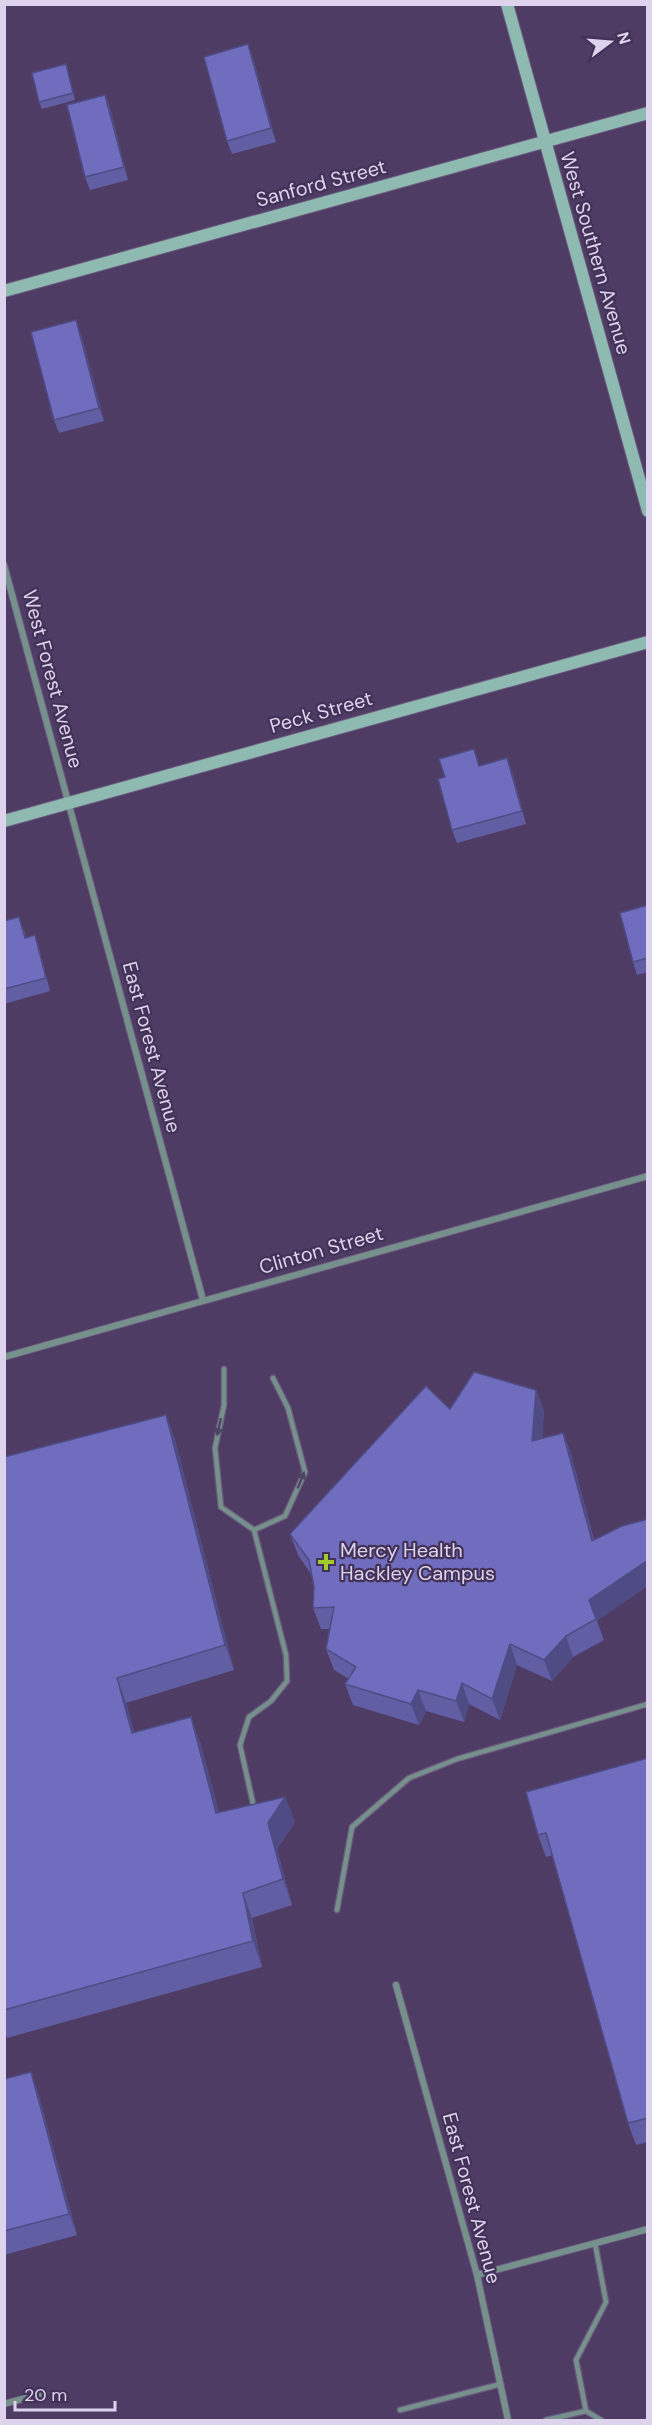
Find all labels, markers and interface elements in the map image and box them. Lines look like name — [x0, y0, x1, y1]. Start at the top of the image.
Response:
north arrow — [580, 12, 640, 72]
text: N — [612, 29, 636, 47]
street label: West Southern Avenue — [555, 148, 637, 358]
street label: Sanford Street — [253, 153, 389, 213]
street label: West Forest Avenue — [17, 587, 89, 771]
street label: Peck Street — [267, 685, 376, 739]
street label: East Forest Avenue — [117, 959, 187, 1135]
street label: Clinton Street — [256, 1220, 386, 1280]
one-way arrow — [214, 1417, 224, 1436]
one-way arrow — [296, 1470, 306, 1488]
place label: Mercy Health Hackley Campus — [340, 1537, 495, 1586]
marker: Mercy Health Hackley Campus — [317, 1553, 335, 1571]
street label: East Forest Avenue — [437, 2110, 507, 2286]
scale bar — [15, 2374, 116, 2412]
text: 20 m — [24, 2383, 67, 2407]

